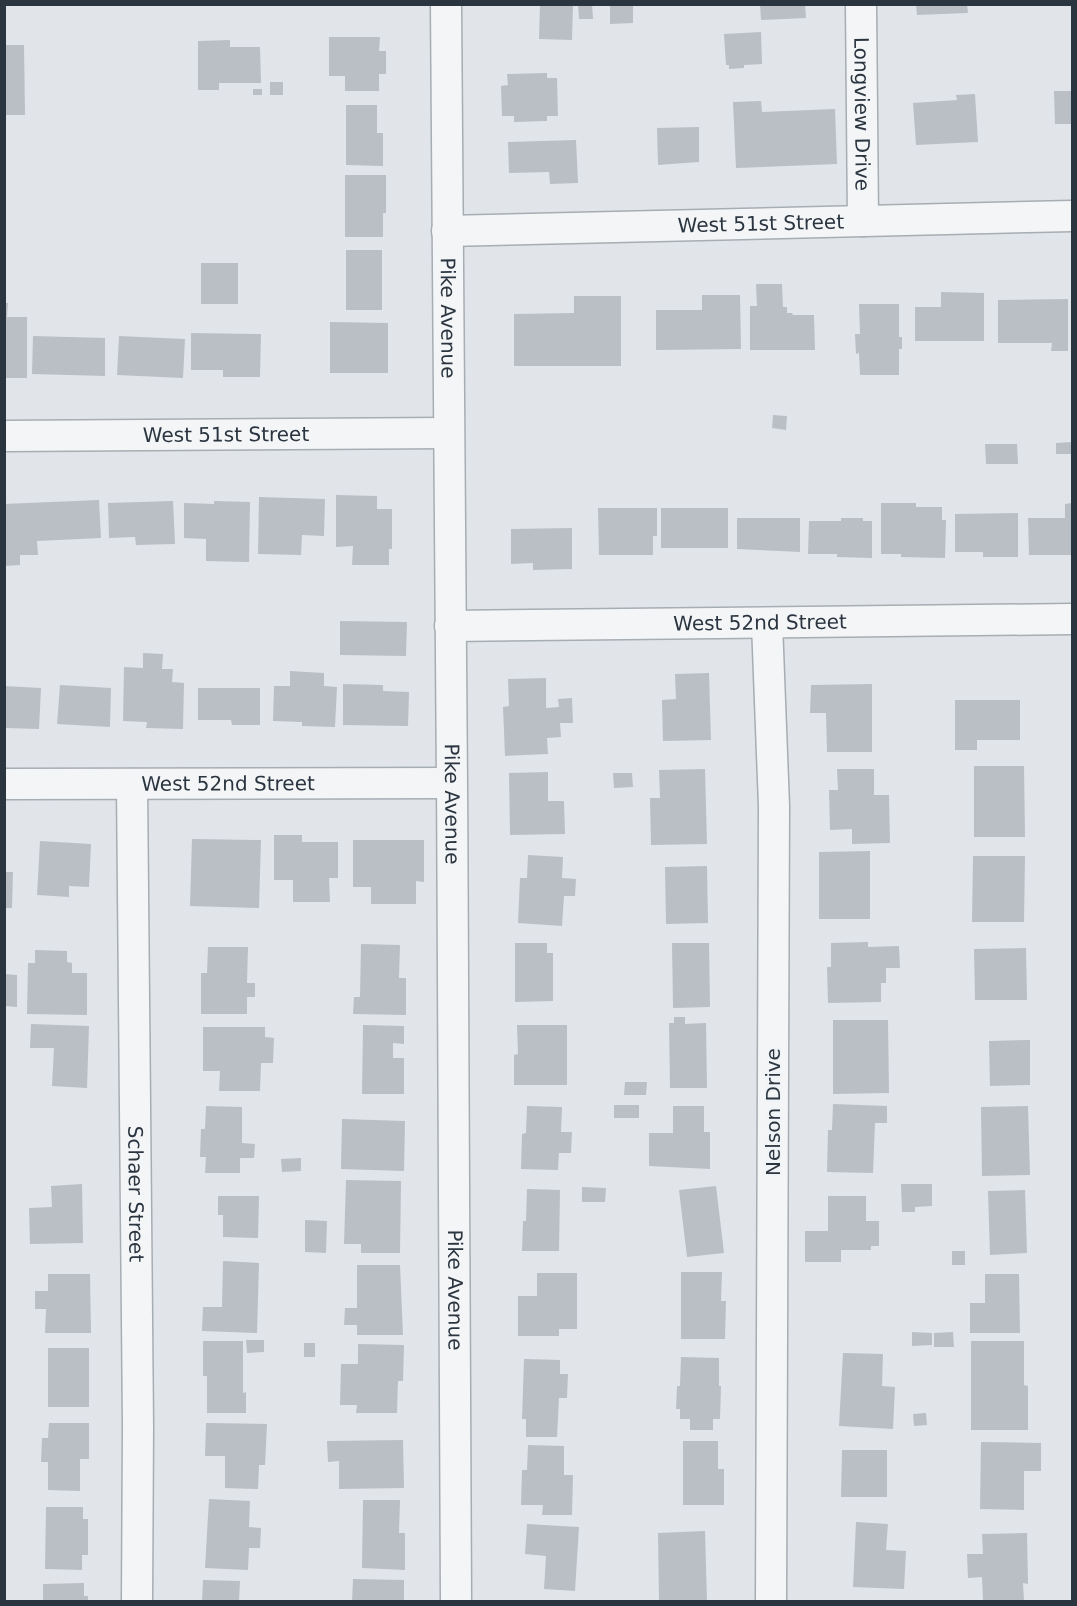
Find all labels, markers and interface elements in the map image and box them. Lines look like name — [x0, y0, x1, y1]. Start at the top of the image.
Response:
street label: Longview Drive — [849, 37, 875, 191]
street label: West 51st Street — [677, 209, 845, 237]
street label: Pike Avenue — [436, 257, 461, 379]
street label: West 51st Street — [143, 422, 309, 447]
street label: West 52nd Street — [673, 610, 847, 635]
street label: Pike Avenue — [440, 743, 465, 865]
street label: West 52nd Street — [141, 771, 315, 796]
street label: Nelson Drive — [761, 1048, 785, 1176]
street label: Schaer Street — [123, 1126, 148, 1262]
street label: Pike Avenue — [443, 1229, 468, 1351]

